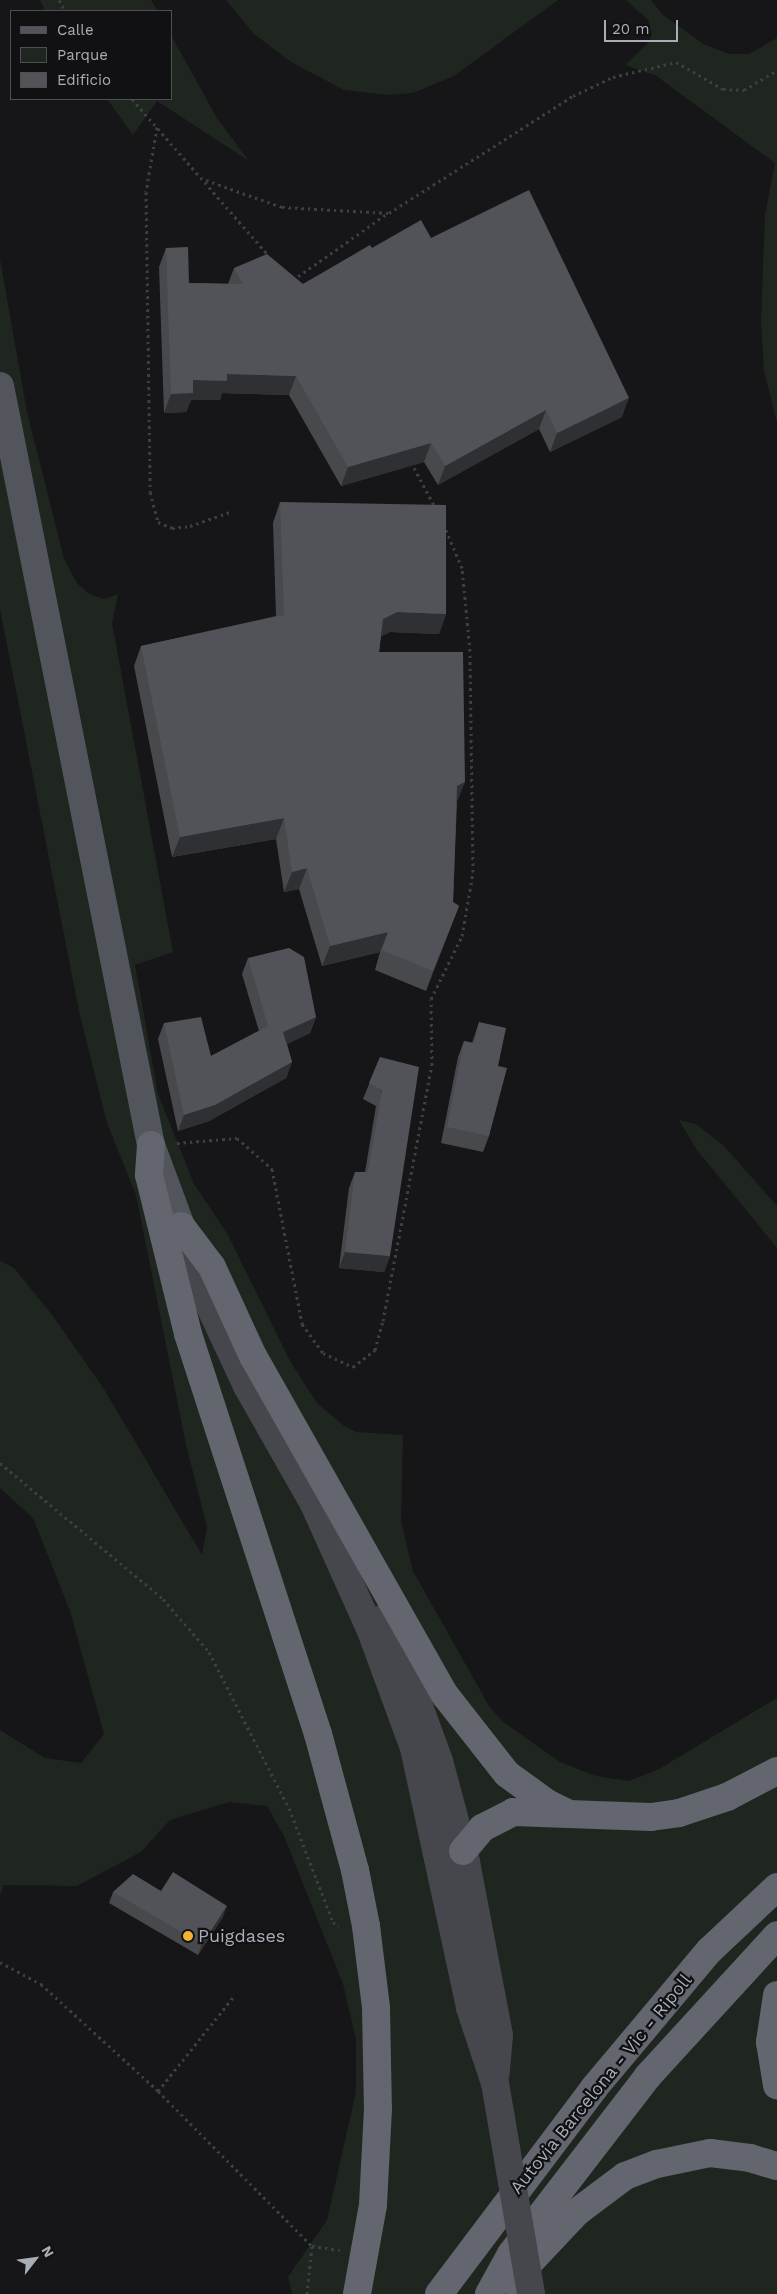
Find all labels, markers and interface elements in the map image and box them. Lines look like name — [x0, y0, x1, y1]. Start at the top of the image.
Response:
legend — [10, 10, 172, 100]
scale bar — [607, 10, 681, 42]
text: 20 m — [612, 20, 650, 38]
text: Calle — [57, 21, 94, 39]
text: Parque — [57, 46, 108, 64]
text: Edificio — [57, 71, 111, 89]
place label: Puigdases — [198, 1925, 285, 1947]
marker: Puigdases — [182, 1930, 194, 1942]
street label: Autovia Barcelona - Vic - Ripoll — [505, 1969, 697, 2199]
north arrow — [10, 2234, 60, 2284]
text: N — [38, 2243, 58, 2260]

